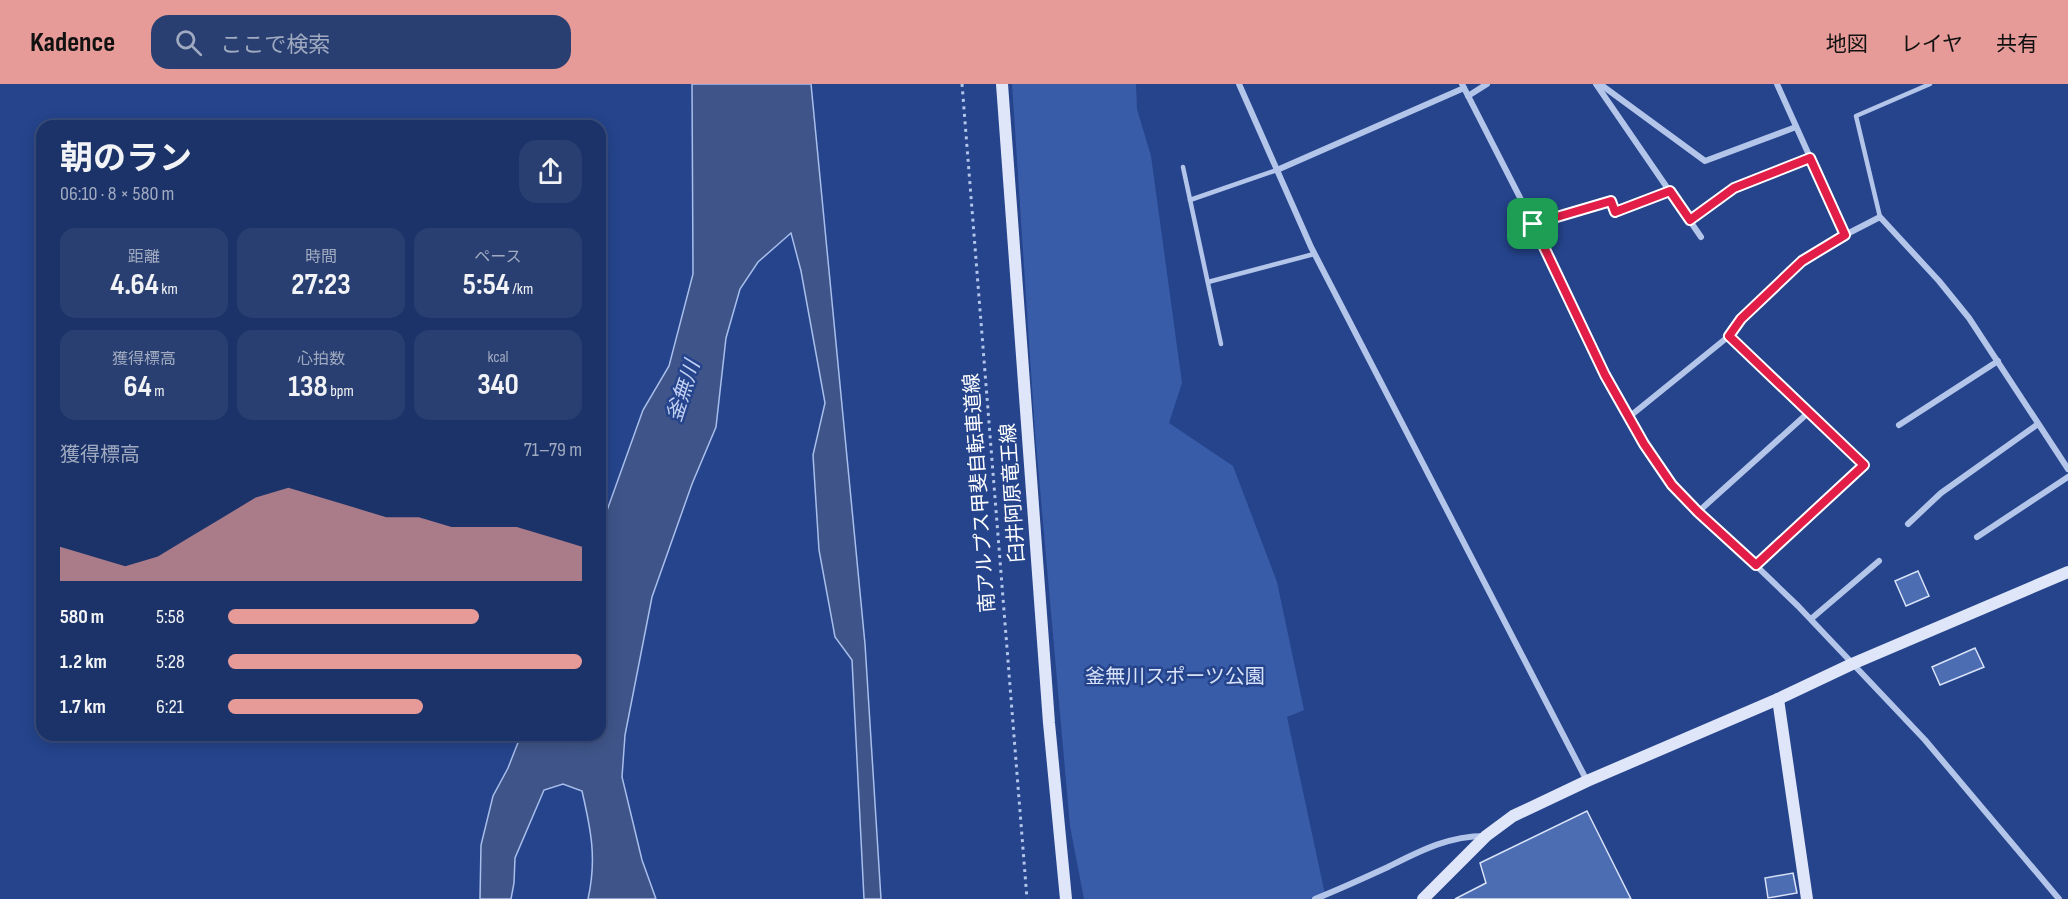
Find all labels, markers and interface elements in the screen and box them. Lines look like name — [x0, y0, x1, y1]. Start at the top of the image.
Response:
search box — [151, 15, 571, 69]
text: Kadence — [30, 26, 115, 59]
icon: search — [172, 26, 205, 59]
text: ここで検索 — [220, 32, 330, 59]
text: 地図 — [1826, 32, 1868, 57]
text: レイヤ — [1901, 32, 1963, 57]
text: 共有 — [1996, 32, 2038, 57]
text: 朝のラン — [60, 139, 192, 179]
button: share — [519, 140, 582, 203]
text: 06:10 · 8 × 580 m — [60, 182, 174, 206]
pin — [1507, 198, 1558, 249]
icon: arrive — [1516, 207, 1549, 240]
text: 距離 — [128, 248, 160, 267]
text: 時間 — [305, 248, 337, 267]
text: ペース — [474, 248, 522, 267]
text: 4.64 — [110, 267, 159, 303]
text: 27:23 — [291, 267, 351, 303]
text: 5:54 — [463, 267, 510, 303]
text: km — [159, 280, 178, 299]
text: /km — [510, 280, 533, 299]
text: kcal — [487, 348, 509, 367]
text: 獲得標高 — [112, 350, 176, 369]
text: 心拍数 — [297, 350, 345, 369]
water label: 釜無川 — [662, 355, 706, 425]
text: 340 — [477, 367, 519, 403]
text: 64 — [123, 369, 152, 405]
text: 138 — [288, 369, 328, 405]
street label: 南アルプス甲斐自転車道線 — [960, 372, 1000, 613]
text: m — [152, 382, 165, 401]
text: bpm — [328, 382, 354, 401]
street label: 臼井阿原竜王線 — [996, 422, 1030, 564]
text: 71–79 m — [524, 438, 582, 462]
text: 獲得標高 — [60, 443, 140, 467]
text: 580 m — [60, 605, 104, 629]
text: 5:58 — [156, 605, 185, 629]
text: 1.2 km — [60, 650, 107, 674]
text: 5:28 — [156, 650, 185, 674]
park label: 釜無川スポーツ公園 — [1085, 665, 1265, 689]
text: 1.7 km — [60, 695, 106, 719]
text: 6:21 — [156, 695, 184, 719]

